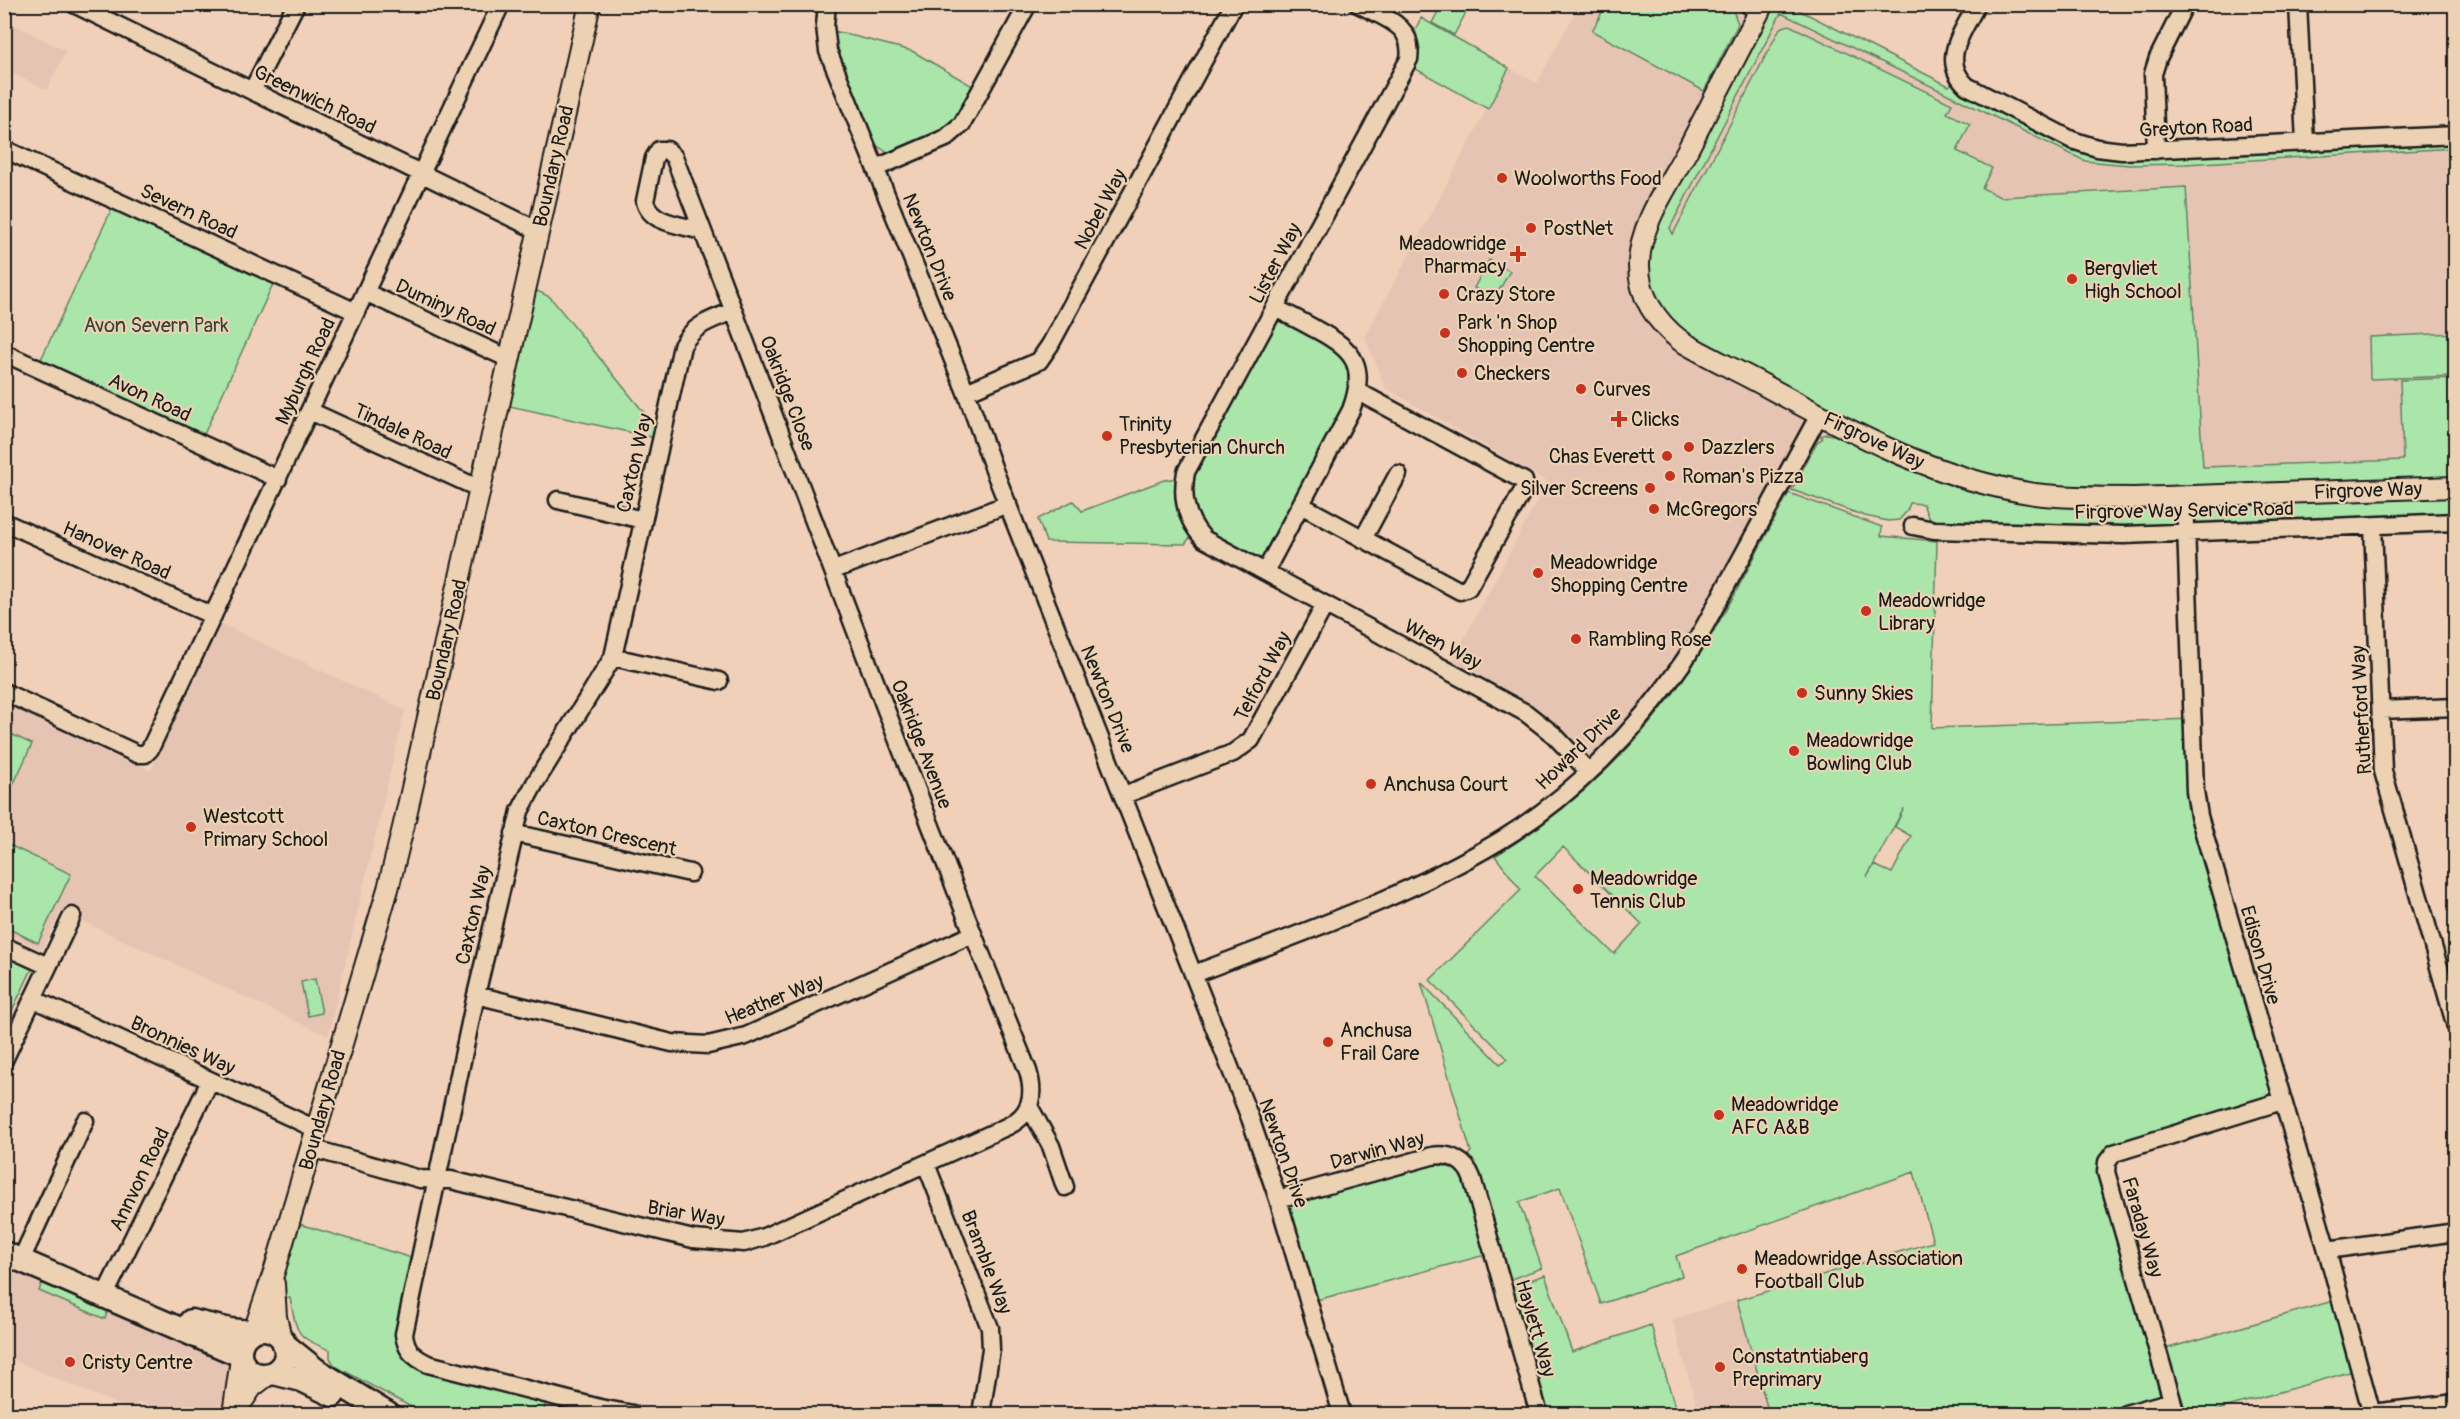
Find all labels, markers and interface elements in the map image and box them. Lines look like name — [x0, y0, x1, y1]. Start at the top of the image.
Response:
street label: Greenwich Road — [250, 59, 380, 140]
street label: Boundary Road — [527, 103, 580, 229]
street label: Greyton Road — [2138, 112, 2254, 143]
street label: Nobel Way — [1069, 164, 1132, 254]
place label: Woolworths Food — [1514, 166, 1662, 191]
marker: Woolworths Food — [1495, 171, 1509, 185]
street label: Severn Road — [136, 178, 241, 245]
street label: Newton Drive — [897, 190, 963, 305]
place label: PostNet — [1543, 216, 1614, 241]
street label: Lister Way — [1244, 218, 1307, 308]
marker: PostNet — [1524, 221, 1538, 235]
place label: Meadowridge Pharmacy — [1399, 231, 1506, 279]
marker: Meadowridge Pharmacy — [1511, 247, 1525, 261]
place label: Bergvliet High School — [2084, 256, 2182, 304]
marker: Bergvliet High School — [2065, 272, 2079, 286]
street label: Duminy Road — [392, 273, 500, 342]
place label: Crazy Store — [1456, 282, 1555, 307]
marker: Crazy Store — [1437, 287, 1451, 301]
place label: Park 'n Shop Shopping Centre — [1457, 310, 1595, 358]
park label: Avon Severn Park — [83, 313, 229, 338]
street label: Myburgh Road — [270, 314, 341, 429]
marker: Park 'n Shop Shopping Centre — [1438, 326, 1452, 340]
street label: Oakridge Close — [754, 332, 821, 455]
place label: Checkers — [1474, 361, 1550, 386]
marker: Checkers — [1455, 366, 1469, 380]
street label: Avon Road — [104, 367, 195, 427]
place label: Curves — [1593, 377, 1650, 402]
marker: Curves — [1574, 382, 1588, 396]
street label: Tindale Road — [350, 398, 456, 465]
street label: Firgrove Way — [1819, 406, 1929, 475]
place label: Clicks — [1631, 407, 1679, 432]
street label: Caxton Way — [611, 411, 658, 515]
place label: Trinity Presbyterian Church — [1119, 412, 1285, 460]
marker: Clicks — [1612, 412, 1626, 426]
marker: Trinity Presbyterian Church — [1100, 429, 1114, 443]
place label: Dazzlers — [1701, 435, 1774, 460]
marker: Dazzlers — [1682, 440, 1696, 454]
place label: Chas Everett — [1549, 444, 1656, 469]
marker: Chas Everett — [1660, 449, 1674, 463]
place label: Roman's Pizza — [1682, 464, 1803, 489]
marker: Roman's Pizza — [1663, 469, 1677, 483]
place label: Silver Screens — [1520, 476, 1638, 501]
street label: Firgrove Way — [2313, 476, 2423, 505]
marker: Silver Screens — [1643, 481, 1657, 495]
street label: Firgrove Way Service Road — [2074, 496, 2294, 525]
place label: McGregors — [1666, 497, 1757, 522]
marker: McGregors — [1647, 502, 1661, 516]
street label: Hanover Road — [59, 516, 175, 585]
place label: Meadowridge Shopping Centre — [1550, 550, 1688, 598]
marker: Meadowridge Shopping Centre — [1531, 566, 1545, 580]
street label: Boundary Road — [420, 577, 473, 703]
place label: Meadowridge Library — [1878, 588, 1985, 636]
marker: Meadowridge Library — [1859, 604, 1873, 618]
street label: Wren Way — [1400, 614, 1486, 675]
street label: Telford Way — [1228, 627, 1297, 725]
place label: Rambling Rose — [1588, 627, 1712, 652]
marker: Rambling Rose — [1569, 632, 1583, 646]
street label: Newton Drive — [1075, 642, 1141, 757]
street label: Rutherford Way — [2346, 644, 2377, 775]
street label: Oakridge Avenue — [885, 676, 958, 812]
place label: Sunny Skies — [1814, 681, 1913, 706]
marker: Sunny Skies — [1795, 686, 1809, 700]
street label: Howard Drive — [1530, 701, 1627, 795]
place label: Meadowridge Bowling Club — [1806, 728, 1913, 776]
marker: Meadowridge Bowling Club — [1787, 744, 1801, 758]
place label: Anchusa Court — [1383, 772, 1509, 797]
marker: Anchusa Court — [1364, 777, 1378, 791]
place label: Westcott Primary School — [203, 804, 328, 852]
street label: Caxton Crescent — [535, 805, 680, 862]
marker: Westcott Primary School — [184, 820, 198, 834]
street label: Caxton Way — [450, 863, 497, 967]
place label: Meadowridge Tennis Club — [1590, 866, 1697, 914]
marker: Meadowridge Tennis Club — [1571, 882, 1585, 896]
street label: Edison Drive — [2234, 903, 2287, 1008]
street label: Heather Way — [721, 968, 828, 1031]
street label: Bronnies Way — [126, 1010, 240, 1081]
place label: Anchusa Frail Care — [1340, 1018, 1420, 1066]
marker: Anchusa Frail Care — [1321, 1035, 1335, 1049]
street label: Boundary Road — [293, 1047, 352, 1173]
place label: Meadowridge AFC A&B — [1731, 1092, 1838, 1140]
street label: Newton Drive — [1253, 1095, 1314, 1211]
marker: Meadowridge AFC A&B — [1712, 1108, 1726, 1122]
street label: Annvon Road — [104, 1123, 175, 1235]
street label: Darwin Way — [1327, 1126, 1427, 1175]
street label: Faraday Way — [2116, 1174, 2169, 1281]
street label: Briar Way — [645, 1194, 727, 1233]
street label: Bramble Way — [955, 1207, 1018, 1318]
place label: Meadowridge Association Football Club — [1754, 1246, 1963, 1294]
marker: Meadowridge Association Football Club — [1735, 1262, 1749, 1276]
street label: Haylett Way — [1510, 1276, 1562, 1380]
place label: Constatntiaberg Preprimary — [1732, 1344, 1868, 1392]
place label: Cristy Centre — [82, 1350, 193, 1375]
marker: Cristy Centre — [63, 1355, 77, 1369]
marker: Constatntiaberg Preprimary — [1713, 1360, 1727, 1374]

